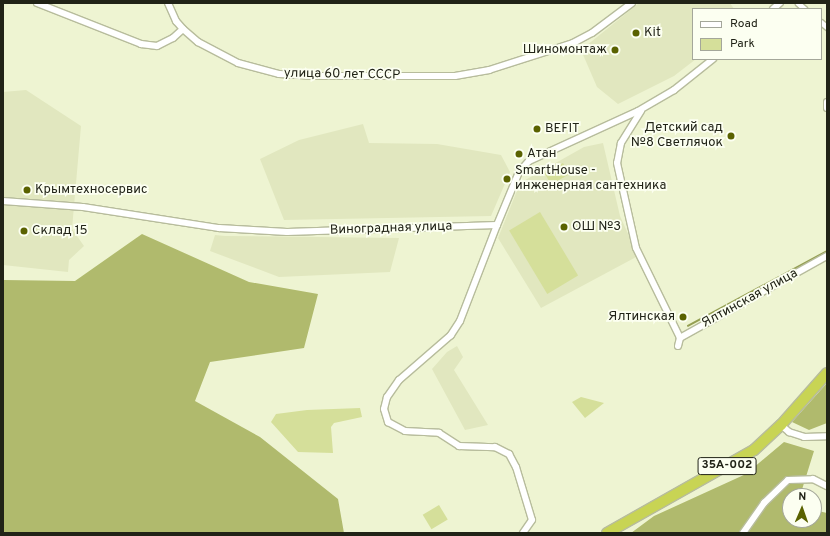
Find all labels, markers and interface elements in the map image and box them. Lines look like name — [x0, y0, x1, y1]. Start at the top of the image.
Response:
legend — [692, 8, 822, 60]
text: Road — [730, 16, 758, 32]
place label: Kit — [644, 25, 661, 41]
marker: Kit — [631, 28, 641, 38]
text: Park — [730, 36, 755, 52]
place label: Шиномонтаж — [523, 42, 607, 58]
marker: Шиномонтаж — [610, 45, 620, 55]
street label: улица 60 лет СССР — [284, 66, 400, 84]
place label: BEFIT — [545, 121, 580, 137]
place label: Детский сад №8 Светлячок — [631, 121, 723, 152]
marker: BEFIT — [532, 124, 542, 134]
marker: Детский сад №8 Светлячок — [726, 131, 736, 141]
place label: Атан — [527, 146, 556, 162]
marker: Атан — [514, 149, 524, 159]
place label: SmartHouse - инженерная сантехника — [515, 164, 666, 195]
marker: SmartHouse - инженерная сантехника — [502, 174, 512, 184]
place label: Крымтехносервис — [35, 182, 147, 198]
marker: Крымтехносервис — [22, 185, 32, 195]
street label: Виноградная улица — [330, 219, 452, 239]
place label: ОШ №3 — [572, 219, 621, 235]
marker: ОШ №3 — [559, 222, 569, 232]
place label: Склад 15 — [32, 223, 88, 239]
marker: Склад 15 — [19, 226, 29, 236]
street label: Ялтинская улица — [699, 266, 801, 332]
place label: Ялтинская — [608, 309, 675, 325]
marker: Ялтинская — [678, 312, 688, 322]
road number: 35А-002 — [697, 456, 757, 476]
north arrow — [782, 488, 822, 528]
text: N — [798, 490, 807, 504]

